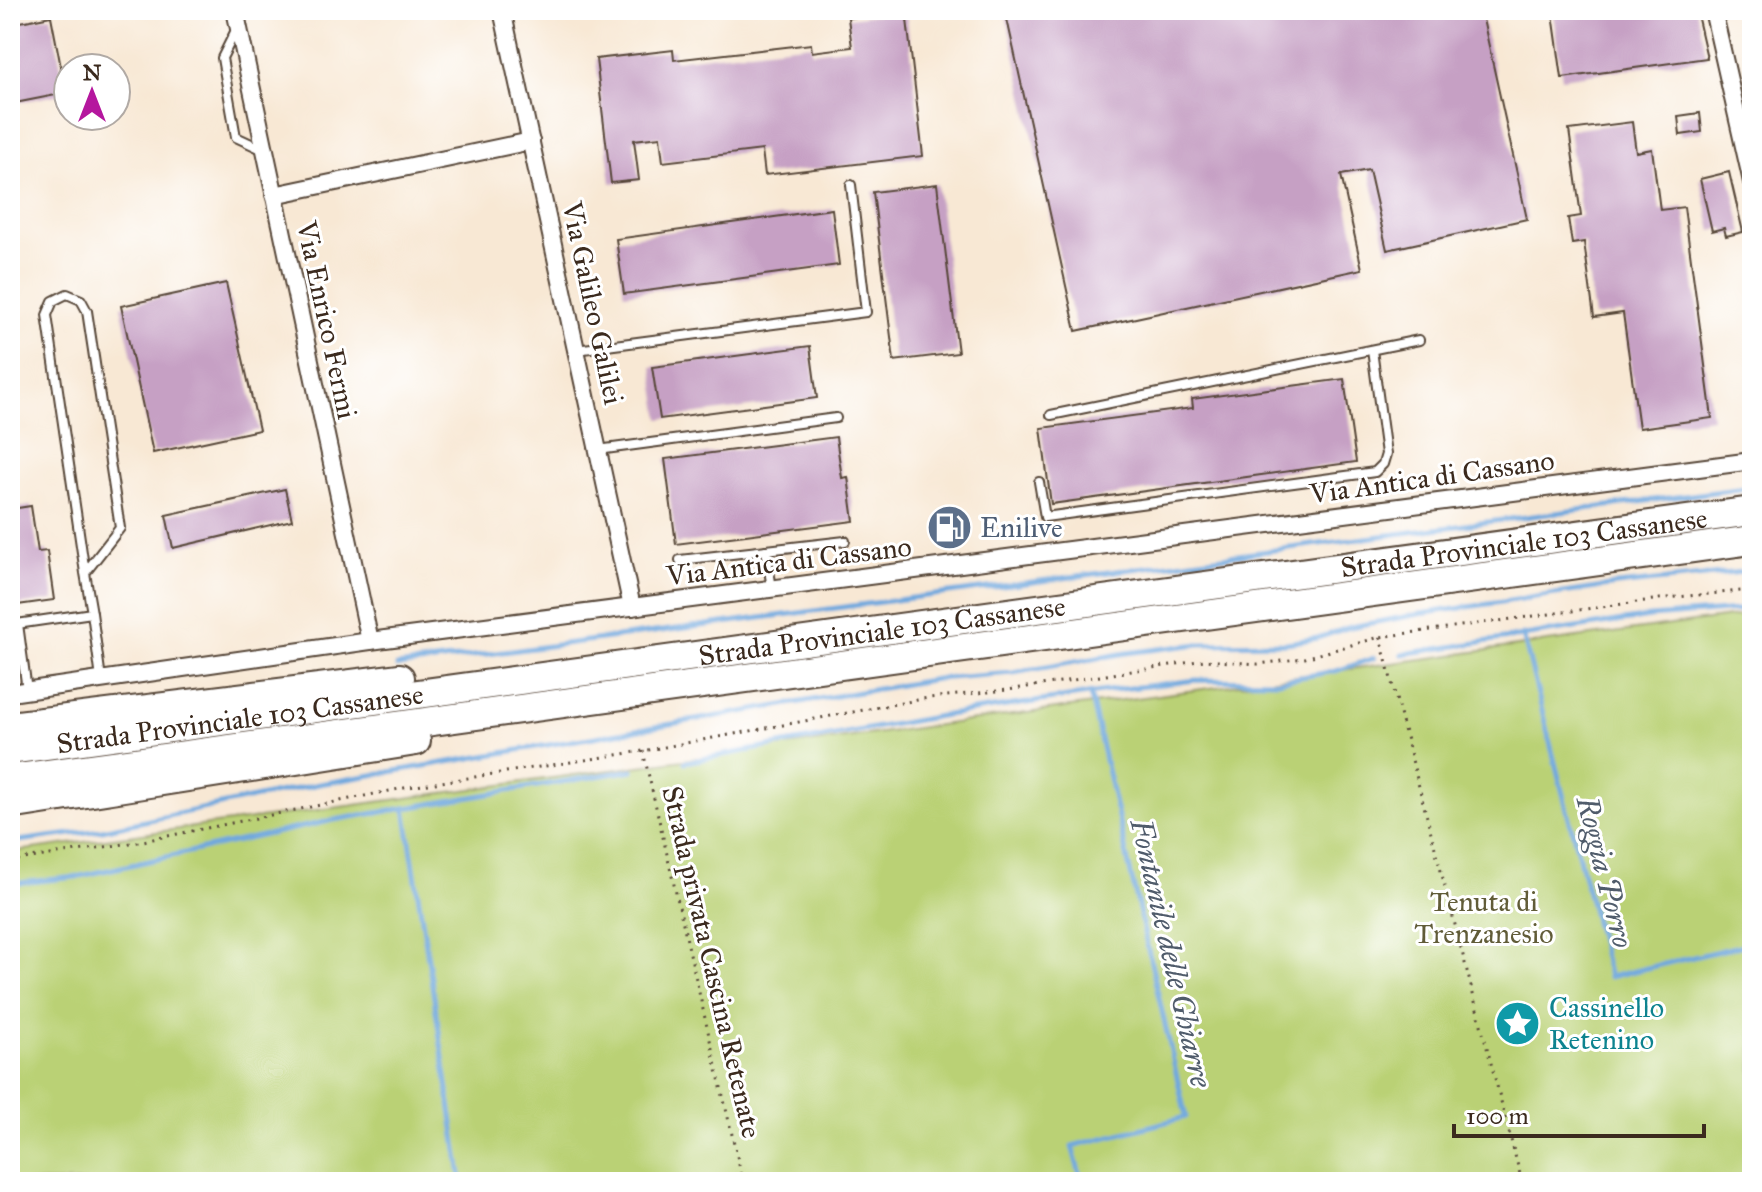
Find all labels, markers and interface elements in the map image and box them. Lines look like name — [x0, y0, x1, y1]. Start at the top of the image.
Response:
north arrow — [52, 52, 132, 132]
text: N — [83, 59, 102, 86]
street label: Via Galileo Galilei — [554, 197, 632, 408]
street label: Via Enrico Fermi — [289, 217, 365, 422]
street label: Via Antica di Cassano — [1307, 443, 1556, 512]
street label: Strada Provinciale 103 Cassanese — [1338, 500, 1709, 585]
fuel station icon: Enilive — [925, 503, 973, 551]
place label: Enilive — [980, 510, 1063, 545]
street label: Via Antica di Cassano — [664, 529, 913, 594]
street label: Strada Provinciale 103 Cassanese — [696, 588, 1067, 673]
street label: Strada Provinciale 103 Cassanese — [54, 676, 425, 761]
street label: Strada privata Cascina Retenate — [654, 783, 770, 1141]
water label: Roggia Porro — [1569, 792, 1641, 952]
water label: Fontanile delle Ghiarre — [1122, 814, 1220, 1092]
park label: Tenuta di Trenzanesio — [1414, 884, 1554, 951]
place label: Cassinello Retenino — [1549, 990, 1664, 1057]
place icon: Cassinello Retenino — [1494, 999, 1542, 1047]
scale bar — [1454, 1088, 1704, 1138]
text: 100 m — [1466, 1101, 1529, 1131]

